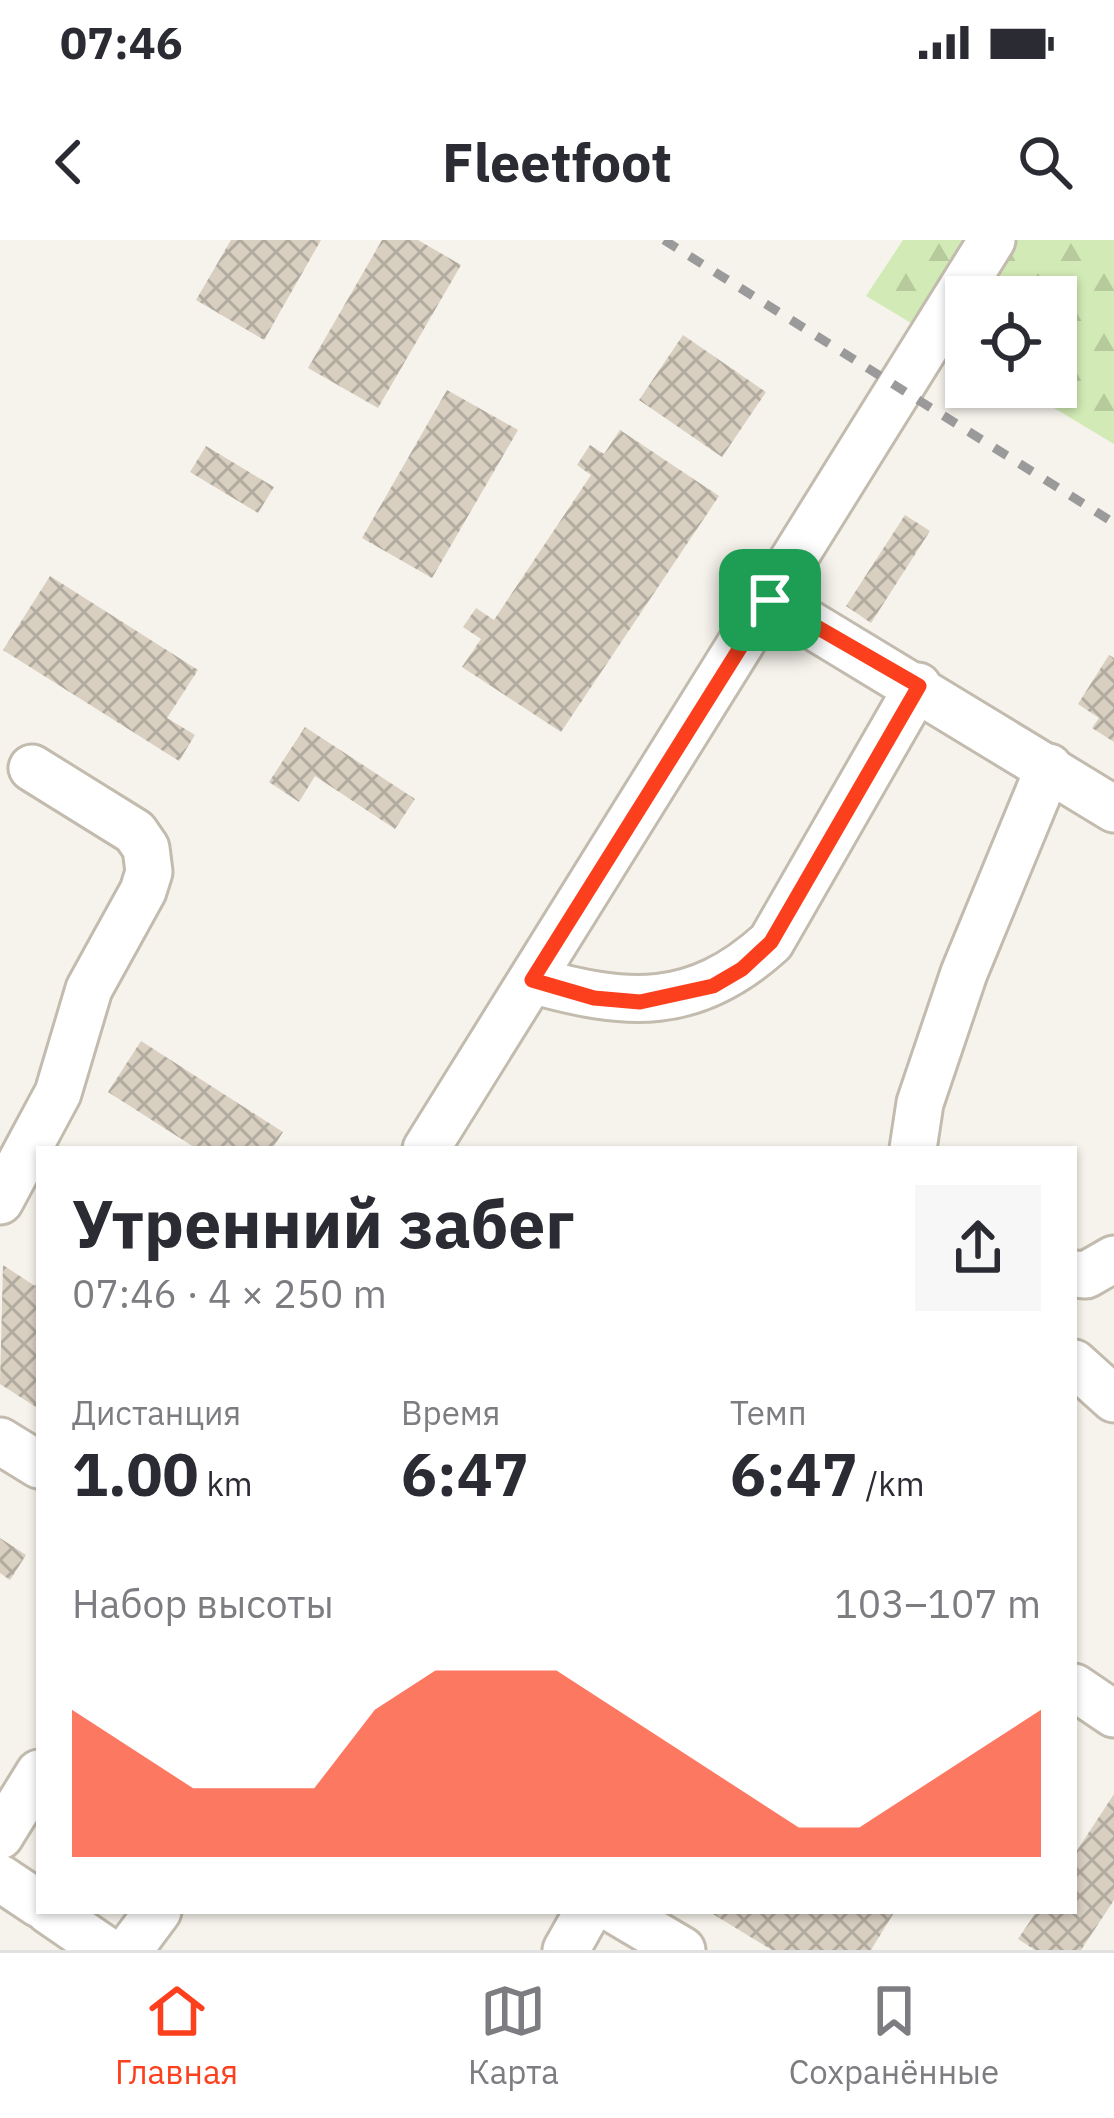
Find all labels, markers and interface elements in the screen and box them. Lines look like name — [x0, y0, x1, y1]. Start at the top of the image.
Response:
text: 07:46 — [60, 13, 183, 71]
text: Fleetfoot — [442, 127, 672, 197]
icon: back — [36, 129, 102, 195]
icon: search — [1012, 129, 1078, 195]
map controls — [945, 276, 1077, 408]
button: locate — [945, 276, 1077, 408]
pin — [719, 549, 821, 651]
icon: arrive — [737, 567, 803, 633]
text: Утренний забег — [72, 1180, 575, 1266]
button: share — [915, 1185, 1041, 1311]
text: 07:46 · 4 × 250 m — [72, 1268, 387, 1319]
text: Дистанция — [72, 1391, 241, 1434]
text: Время — [401, 1391, 500, 1434]
text: Темп — [730, 1391, 807, 1434]
text: 1.00 — [72, 1434, 199, 1513]
text: 6:47 — [401, 1434, 529, 1513]
text: 6:47 — [730, 1434, 858, 1513]
text: km — [199, 1462, 253, 1505]
text: /km — [858, 1462, 924, 1505]
text: Набор высоты — [72, 1578, 334, 1629]
text: 103–107 m — [834, 1578, 1041, 1629]
tab: Главная — [115, 1978, 238, 2093]
tab: Карта — [468, 1978, 559, 2093]
tab: Сохранённые — [789, 1978, 999, 2093]

